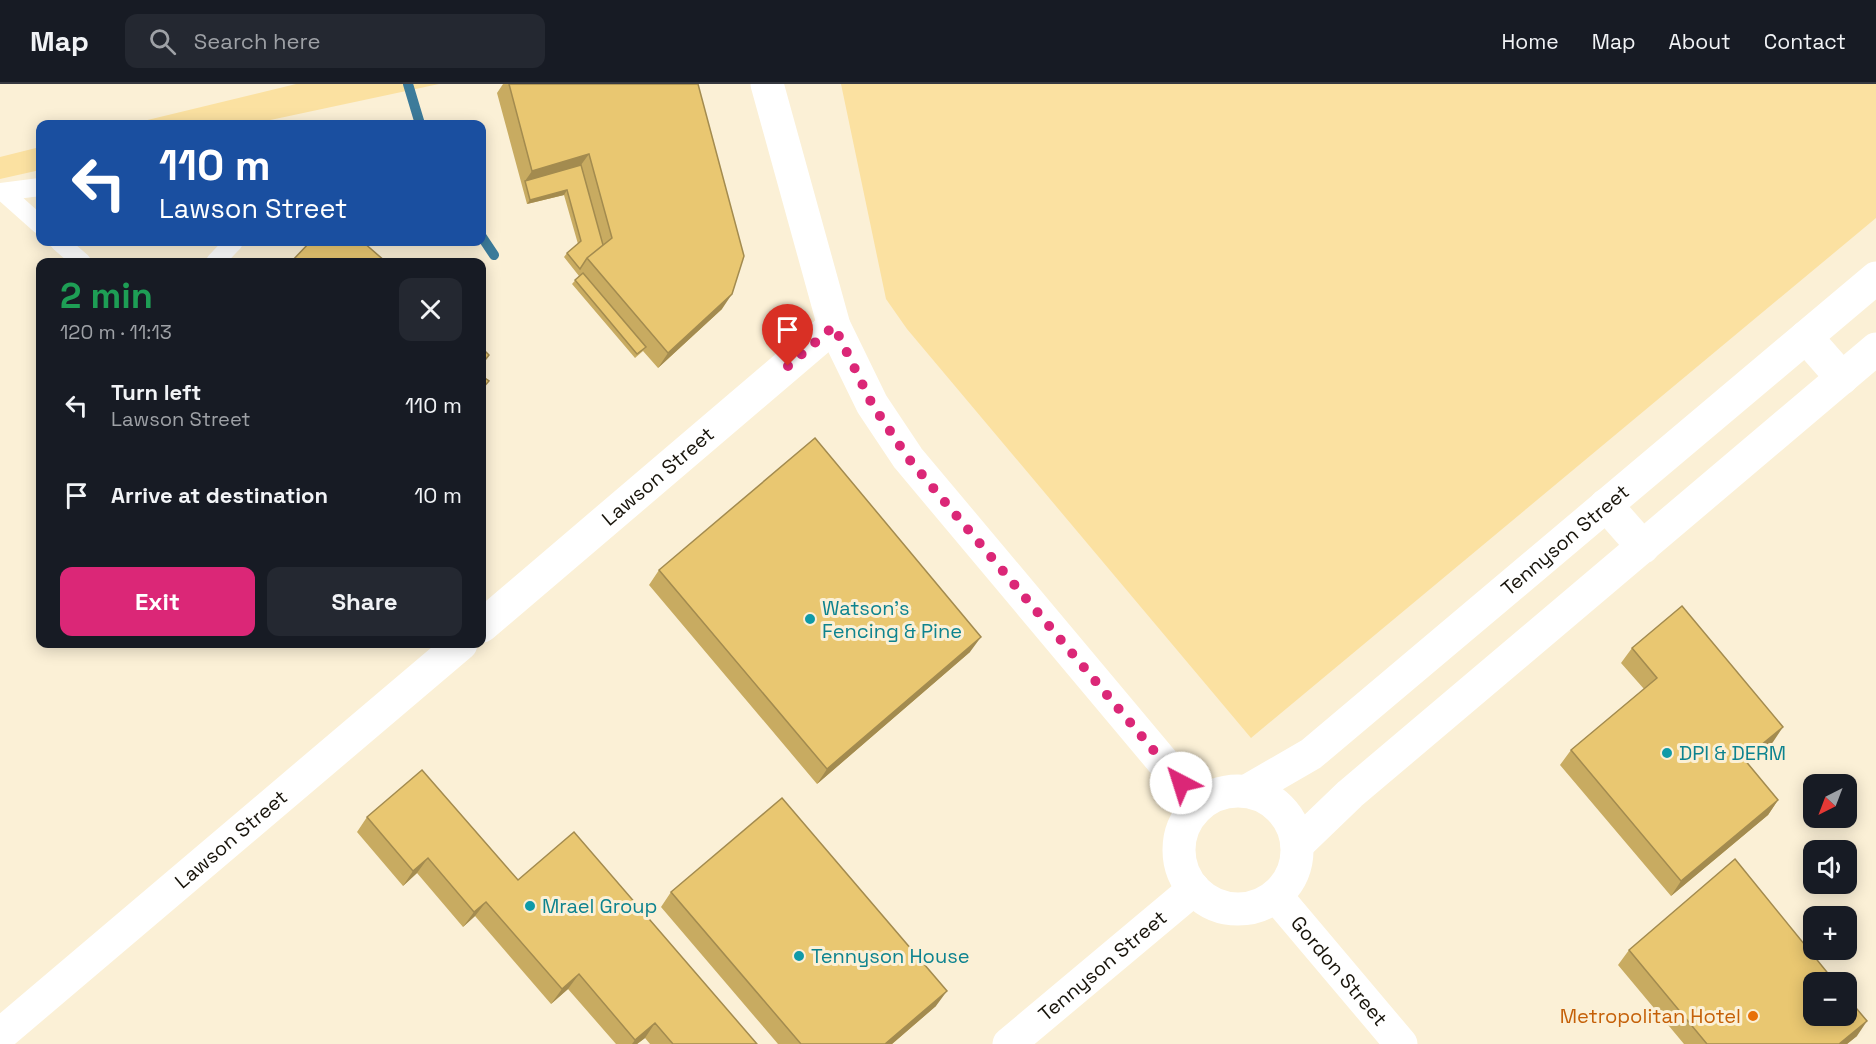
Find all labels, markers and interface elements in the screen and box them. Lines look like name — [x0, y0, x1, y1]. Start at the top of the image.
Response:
search box — [125, 14, 545, 68]
text: Map — [30, 23, 89, 59]
icon: search — [146, 25, 179, 58]
text: Search here — [194, 27, 321, 55]
text: Home — [1501, 28, 1559, 55]
text: Map — [1592, 28, 1636, 55]
text: About — [1669, 28, 1731, 55]
text: Contact — [1764, 28, 1846, 55]
text: 110 m — [159, 139, 271, 192]
icon: left — [60, 144, 138, 222]
text: Lawson Street — [159, 191, 347, 226]
text: 2 min — [60, 273, 153, 319]
button: close — [399, 278, 462, 341]
pin — [762, 304, 813, 366]
icon: arrive — [771, 313, 804, 346]
text: 120 m · 11:13 — [60, 319, 172, 345]
text: Turn left — [111, 378, 201, 406]
icon: left — [60, 389, 93, 422]
text: 110 m — [405, 391, 462, 419]
text: Lawson Street — [111, 406, 251, 432]
street label: Lawson Street — [596, 421, 719, 531]
icon: arrive — [60, 479, 93, 512]
street label: Tennyson Street — [1496, 479, 1634, 601]
text: Arrive at destination — [111, 481, 328, 509]
text: 10 m — [414, 481, 462, 509]
button: Exit — [60, 567, 255, 636]
button: Share — [267, 567, 462, 636]
place label: Watson's Fencing & Pine — [822, 595, 962, 644]
marker: Watson's Fencing & Pine — [803, 612, 817, 626]
place label: DPI & DERM — [1679, 740, 1786, 766]
marker: DPI & DERM — [1660, 746, 1674, 760]
position arrow — [1149, 751, 1213, 815]
north arrow — [1803, 774, 1857, 828]
map controls — [1803, 774, 1857, 1026]
street label: Lawson Street — [169, 784, 293, 894]
button: sound — [1803, 840, 1857, 894]
place label: Mrael Group — [542, 893, 657, 919]
marker: Mrael Group — [523, 899, 537, 913]
street label: Tennyson Street — [1033, 904, 1172, 1027]
button: + — [1803, 906, 1857, 960]
street label: Gordon Street — [1285, 910, 1393, 1031]
place label: Tennyson House — [811, 943, 970, 969]
marker: Tennyson House — [792, 949, 806, 963]
button: − — [1803, 972, 1857, 1026]
place label: Metropolitan Hotel — [1560, 1003, 1741, 1029]
marker: Metropolitan Hotel — [1746, 1009, 1760, 1023]

